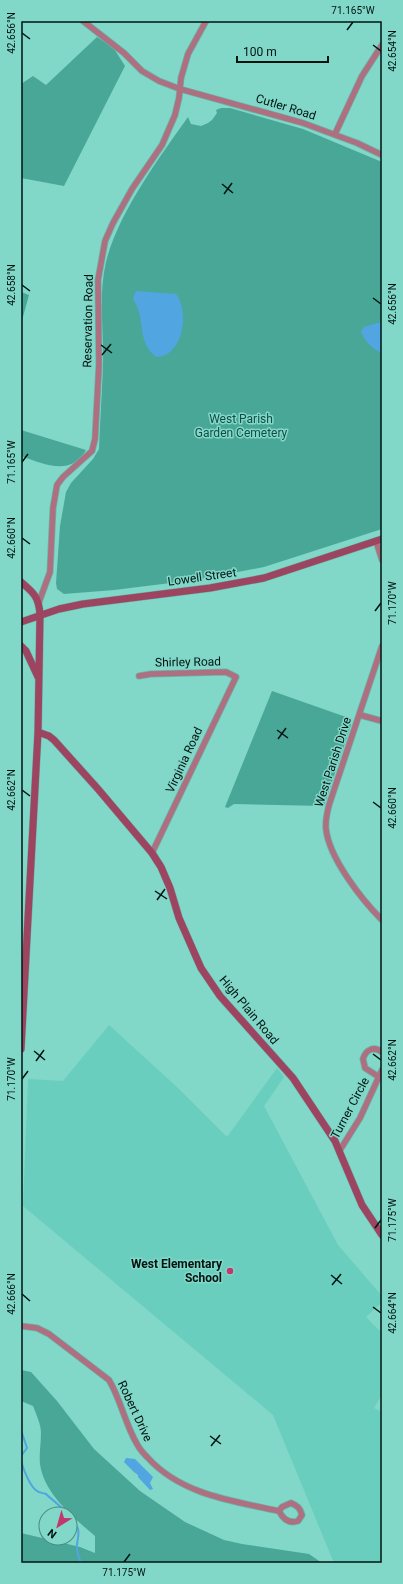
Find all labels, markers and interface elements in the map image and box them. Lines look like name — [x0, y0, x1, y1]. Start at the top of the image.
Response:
text: 71.165°W — [331, 5, 375, 16]
text: 42.656°N — [6, 12, 17, 54]
text: 42.654°N — [387, 30, 398, 72]
scale bar — [237, 38, 328, 64]
text: 100 m — [243, 45, 277, 59]
street label: Cutler Road — [254, 91, 318, 123]
text: 42.658°N — [6, 264, 17, 306]
street label: Reservation Road — [80, 274, 96, 368]
text: 42.656°N — [387, 283, 398, 325]
park label: West Parish Garden Cemetery — [195, 412, 288, 440]
text: 71.165°W — [6, 440, 17, 484]
text: 42.660°N — [6, 517, 17, 559]
street label: Lowell Street — [167, 565, 237, 589]
text: 71.170°W — [387, 581, 398, 625]
street label: Shirley Road — [155, 654, 221, 670]
street label: West Parish Drive — [312, 715, 354, 809]
street label: Virginia Road — [163, 725, 205, 795]
text: 42.662°N — [6, 769, 17, 811]
text: 42.660°N — [387, 787, 398, 829]
street label: High Plain Road — [216, 973, 282, 1047]
text: 42.662°N — [387, 1039, 398, 1081]
text: 71.170°W — [6, 1057, 17, 1101]
street label: Turner Circle — [328, 1075, 372, 1141]
text: 71.175°W — [387, 1198, 398, 1242]
place label: West Elementary School — [131, 1257, 223, 1285]
marker: West Elementary School — [225, 1266, 235, 1276]
text: 42.666°N — [6, 1273, 17, 1315]
text: 42.664°N — [387, 1292, 398, 1334]
street label: Robert Drive — [115, 1378, 155, 1444]
north arrow — [38, 1506, 78, 1546]
text: N — [45, 1526, 59, 1541]
text: 71.175°W — [102, 1567, 146, 1578]

